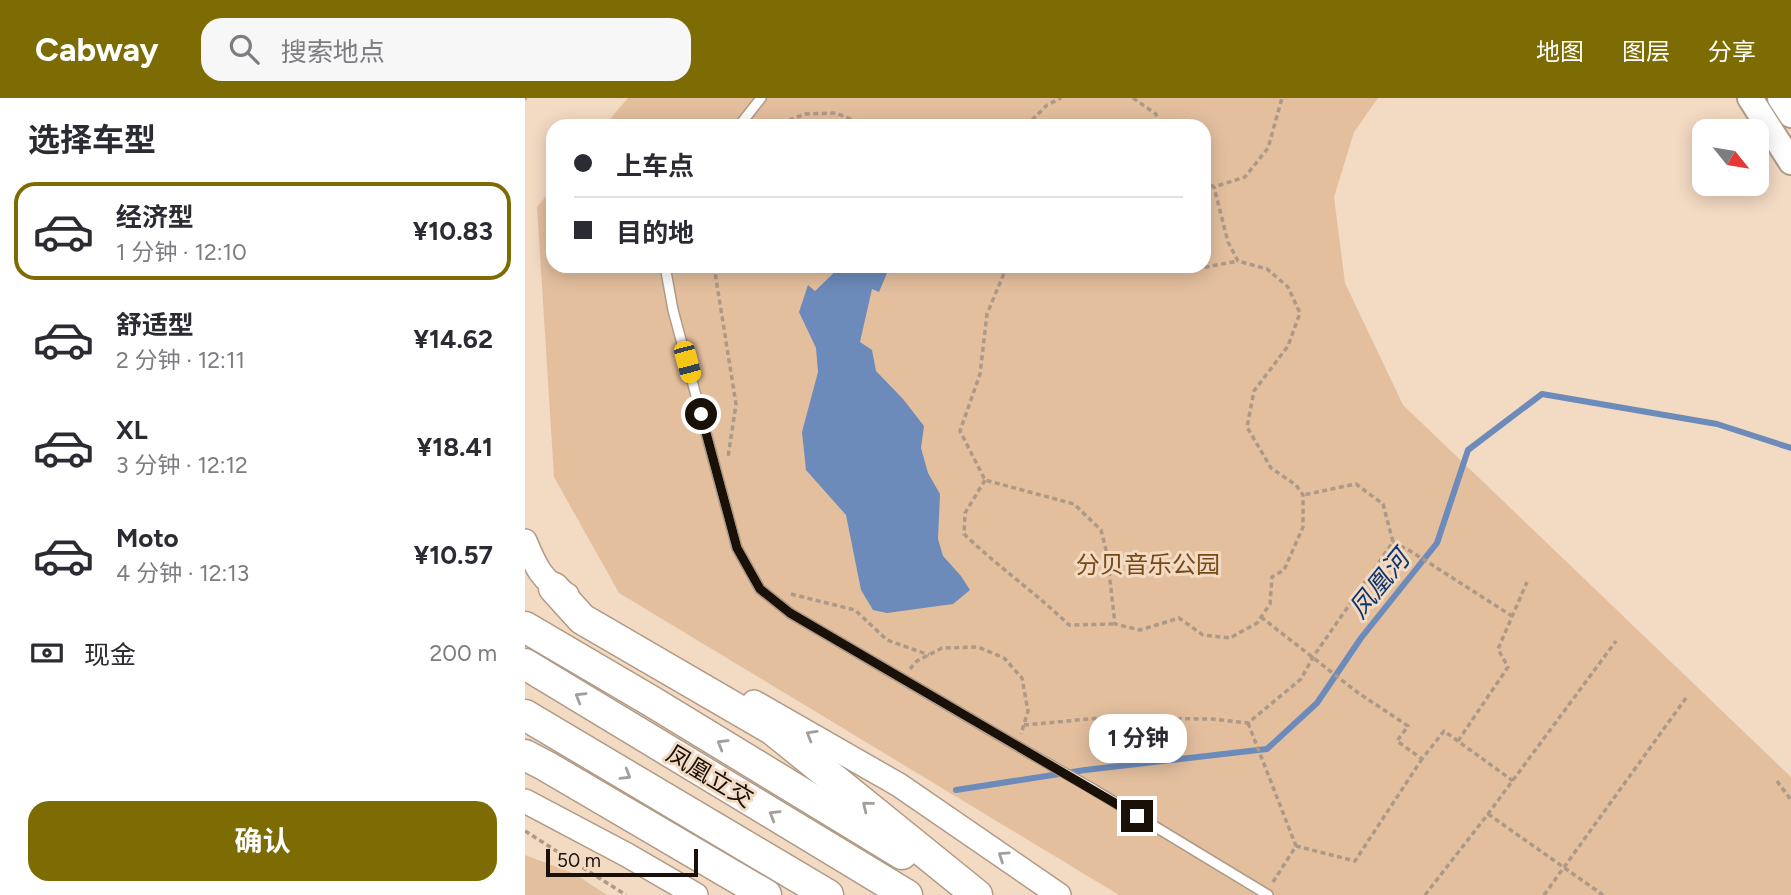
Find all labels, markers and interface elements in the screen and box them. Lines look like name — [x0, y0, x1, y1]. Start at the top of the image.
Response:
search box — [201, 18, 691, 81]
text: Cabway — [35, 30, 159, 69]
icon: search — [225, 30, 263, 68]
text: 搜索地点 — [281, 36, 385, 68]
text: 地图 — [1536, 37, 1584, 66]
text: 图层 — [1622, 37, 1670, 66]
text: 分享 — [1708, 37, 1756, 66]
north arrow — [1692, 119, 1769, 196]
map controls — [1692, 119, 1769, 196]
text: 选择车型 — [28, 121, 156, 159]
text: 上车点 — [616, 150, 694, 182]
icon: car — [32, 200, 95, 263]
text: 经济型 — [116, 201, 194, 233]
text: ¥10.83 — [413, 215, 493, 247]
text: 目的地 — [616, 217, 694, 249]
text: 1 分钟 · 12:10 — [116, 238, 247, 266]
icon: car — [32, 308, 95, 371]
text: 舒适型 — [116, 309, 194, 341]
text: ¥14.62 — [413, 323, 493, 355]
car — [672, 339, 703, 385]
text: 2 分钟 · 12:11 — [116, 346, 245, 374]
route start — [685, 398, 717, 430]
text: XL — [116, 414, 148, 446]
icon: car — [32, 416, 95, 479]
text: ¥18.41 — [417, 431, 493, 463]
text: 3 分钟 · 12:12 — [116, 451, 248, 479]
text: Moto — [116, 522, 179, 554]
icon: car — [32, 524, 95, 587]
text: ¥10.57 — [414, 539, 493, 571]
water label: 凤凰河 — [1342, 540, 1419, 624]
park label: 分贝音乐公园 — [1076, 550, 1220, 579]
text: 4 分钟 · 12:13 — [116, 559, 249, 587]
icon: cash — [28, 634, 66, 672]
text: 现金 — [84, 639, 136, 671]
text: 200 m — [429, 639, 497, 667]
one-way arrow — [575, 692, 588, 705]
callout: 1 分钟 — [1088, 714, 1186, 764]
text: 1 分钟 — [1107, 724, 1169, 752]
one-way arrow — [806, 730, 818, 743]
street label: 凤凰立交 — [661, 739, 759, 813]
one-way arrow — [717, 740, 730, 753]
one-way arrow — [618, 767, 631, 780]
route end — [1121, 800, 1153, 832]
button: 确认 — [28, 801, 497, 881]
one-way arrow — [863, 802, 876, 814]
one-way arrow — [769, 811, 782, 824]
scale bar — [546, 846, 698, 878]
text: 50 m — [557, 849, 601, 872]
one-way arrow — [998, 852, 1011, 864]

